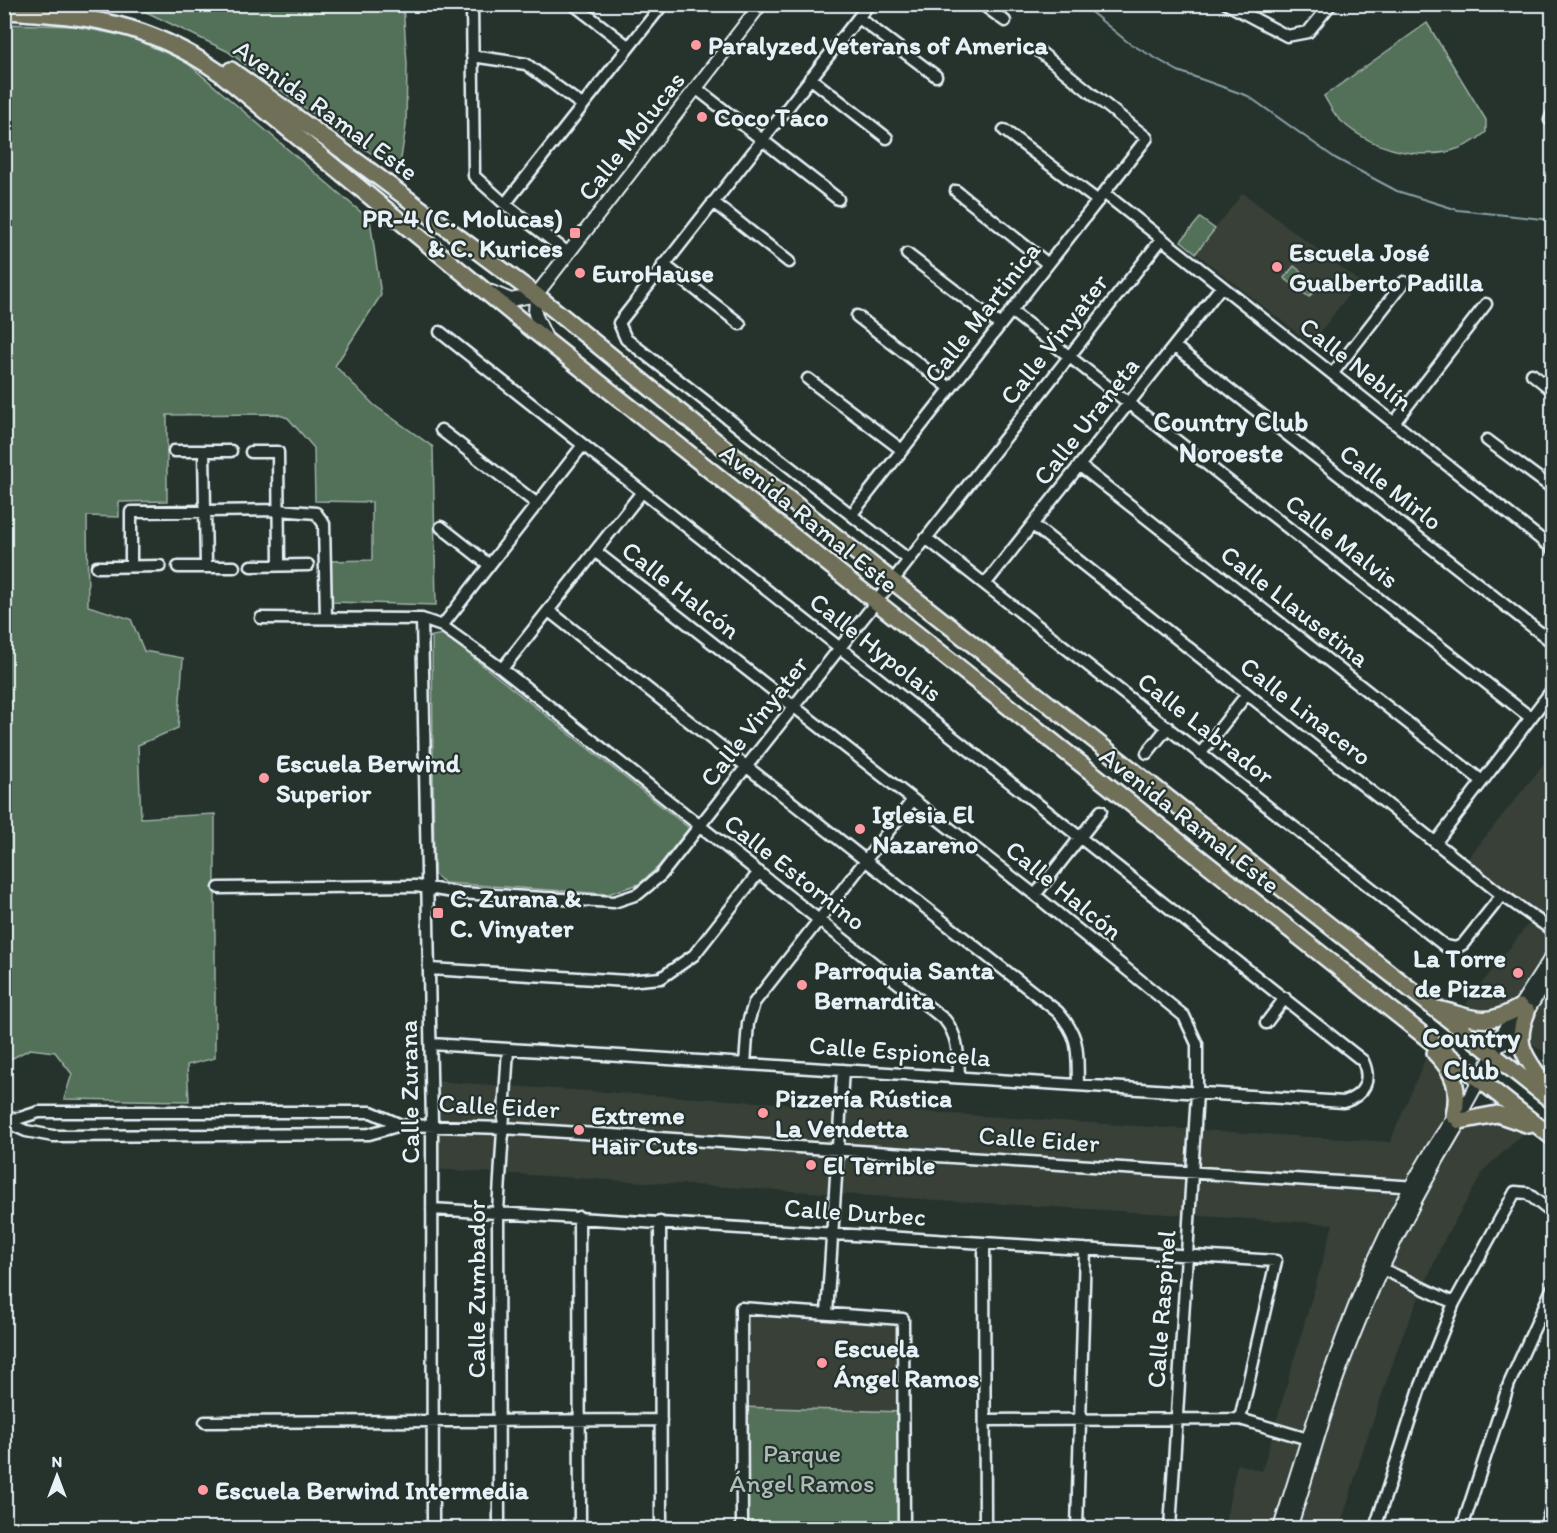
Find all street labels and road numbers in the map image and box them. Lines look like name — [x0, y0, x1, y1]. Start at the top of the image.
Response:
street label: Avenida Ramal Este — [228, 32, 424, 188]
street label: Calle Molucas — [570, 65, 692, 207]
street label: Calle Martinica — [917, 235, 1047, 389]
street label: Calle Vinyater — [993, 266, 1116, 411]
street label: Calle Neblín — [1293, 310, 1419, 418]
street label: Calle Uraneta — [1026, 350, 1146, 491]
street label: Avenida Ramal Este — [713, 436, 905, 600]
street label: Calle Mirlo — [1333, 437, 1449, 537]
street label: Calle Malvis — [1279, 487, 1405, 595]
street label: Calle Halcón — [615, 534, 747, 646]
street label: Calle Llausetina — [1214, 538, 1376, 674]
street label: Calle Hypolais — [803, 585, 949, 709]
street label: Calle Vinyater — [693, 648, 816, 793]
street label: Calle Linacero — [1234, 650, 1378, 772]
street label: Calle Labrador — [1131, 665, 1281, 792]
street label: Avenida Ramal Este — [1093, 740, 1287, 900]
street label: Calle Estornino — [718, 807, 872, 937]
street label: Calle Halcón — [999, 833, 1129, 947]
street label: Calle Zurana — [392, 1020, 426, 1164]
street label: Calle Espioncela — [808, 1029, 992, 1073]
street label: Calle Eider — [438, 1087, 561, 1125]
street label: Calle Eider — [978, 1119, 1101, 1159]
street label: Calle Durbec — [783, 1191, 927, 1233]
street label: Calle Zumbador — [460, 1199, 492, 1378]
street label: Calle Raspinel — [1140, 1229, 1182, 1389]

